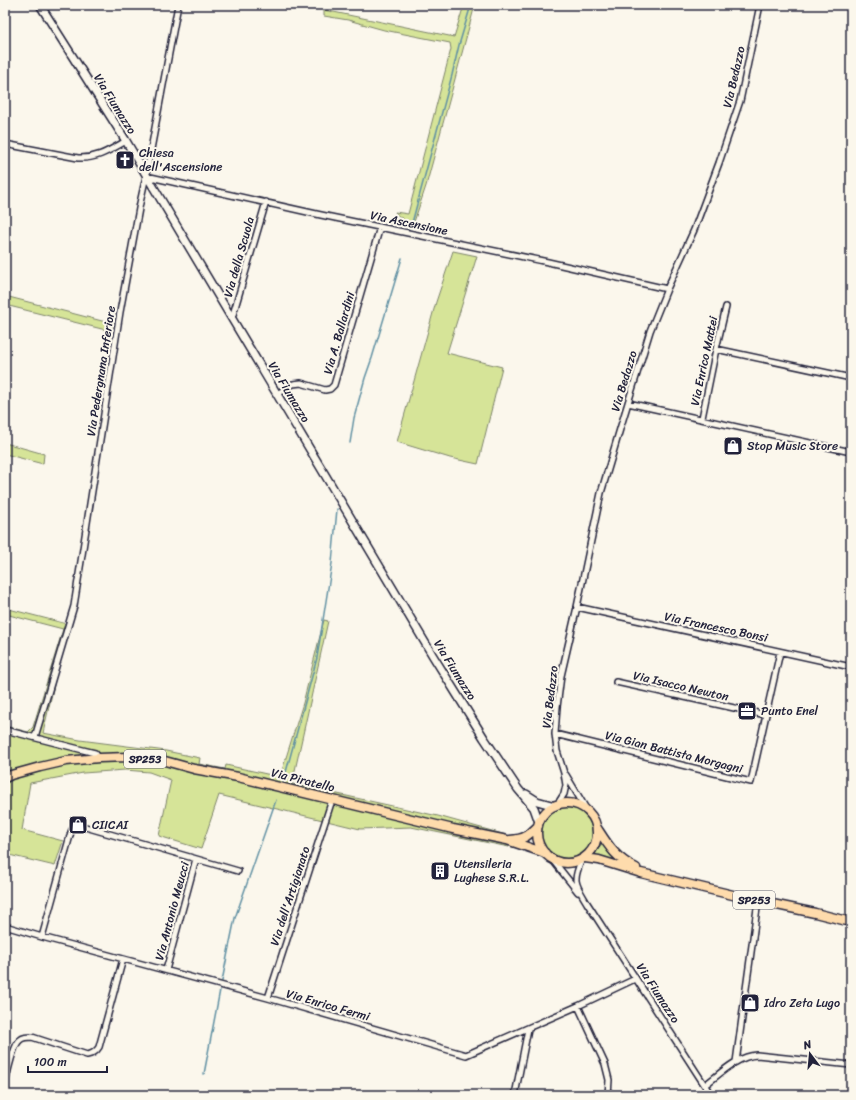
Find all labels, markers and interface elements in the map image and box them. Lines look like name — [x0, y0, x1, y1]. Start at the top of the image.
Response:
street label: Via Bedazzo — [716, 44, 752, 110]
street label: Via Fiumazzo — [88, 69, 142, 139]
place label: Chiesa dell'Ascensione — [139, 142, 222, 178]
church icon: Chiesa dell'Ascensione — [114, 149, 136, 171]
street label: Via Ascensione — [368, 204, 450, 242]
street label: Via della Scuola — [217, 214, 261, 300]
street label: Via A. Ballardini — [317, 288, 361, 377]
street label: Via Pedergnana Inferiore — [80, 304, 122, 438]
street label: Via Enrico Mattei — [684, 314, 724, 408]
street label: Via Bedazzo — [604, 348, 644, 414]
street label: Via Fiumazzo — [262, 357, 316, 427]
shop icon: Stop Music Store — [722, 435, 744, 457]
place label: Stop Music Store — [747, 435, 838, 457]
street label: Via Francesco Bonsi — [662, 605, 770, 649]
street label: Via Fiumazzo — [428, 635, 482, 705]
street label: Via Bedazzo — [535, 664, 565, 730]
street label: Via Isacco Newton — [631, 664, 731, 708]
office icon: Punto Enel — [736, 700, 758, 722]
place label: Punto Enel — [761, 700, 819, 722]
street label: Via Gian Battista Morgagni — [603, 724, 746, 780]
road number: SP253 — [124, 750, 166, 768]
street label: Via Piratello — [269, 761, 337, 799]
shop icon: CIICAI — [67, 814, 89, 836]
place label: CIICAI — [92, 814, 129, 836]
street label: Via dell'Artigianato — [264, 843, 316, 949]
place label: Utensileria Lughese S.R.L. — [454, 853, 530, 889]
street label: Via Antonio Meucci — [148, 858, 196, 963]
building icon: Utensileria Lughese S.R.L. — [429, 860, 451, 882]
road number: SP253 — [733, 891, 775, 909]
street label: Via Fiumazzo — [630, 958, 686, 1028]
street label: Via Enrico Fermi — [283, 983, 373, 1028]
shop icon: Idro Zeta Lugo — [739, 992, 761, 1014]
place label: Idro Zeta Lugo — [763, 992, 840, 1014]
north arrow — [790, 1034, 830, 1074]
text: N — [800, 1035, 814, 1055]
scale bar — [28, 1048, 107, 1074]
text: 100 m — [34, 1051, 67, 1073]

